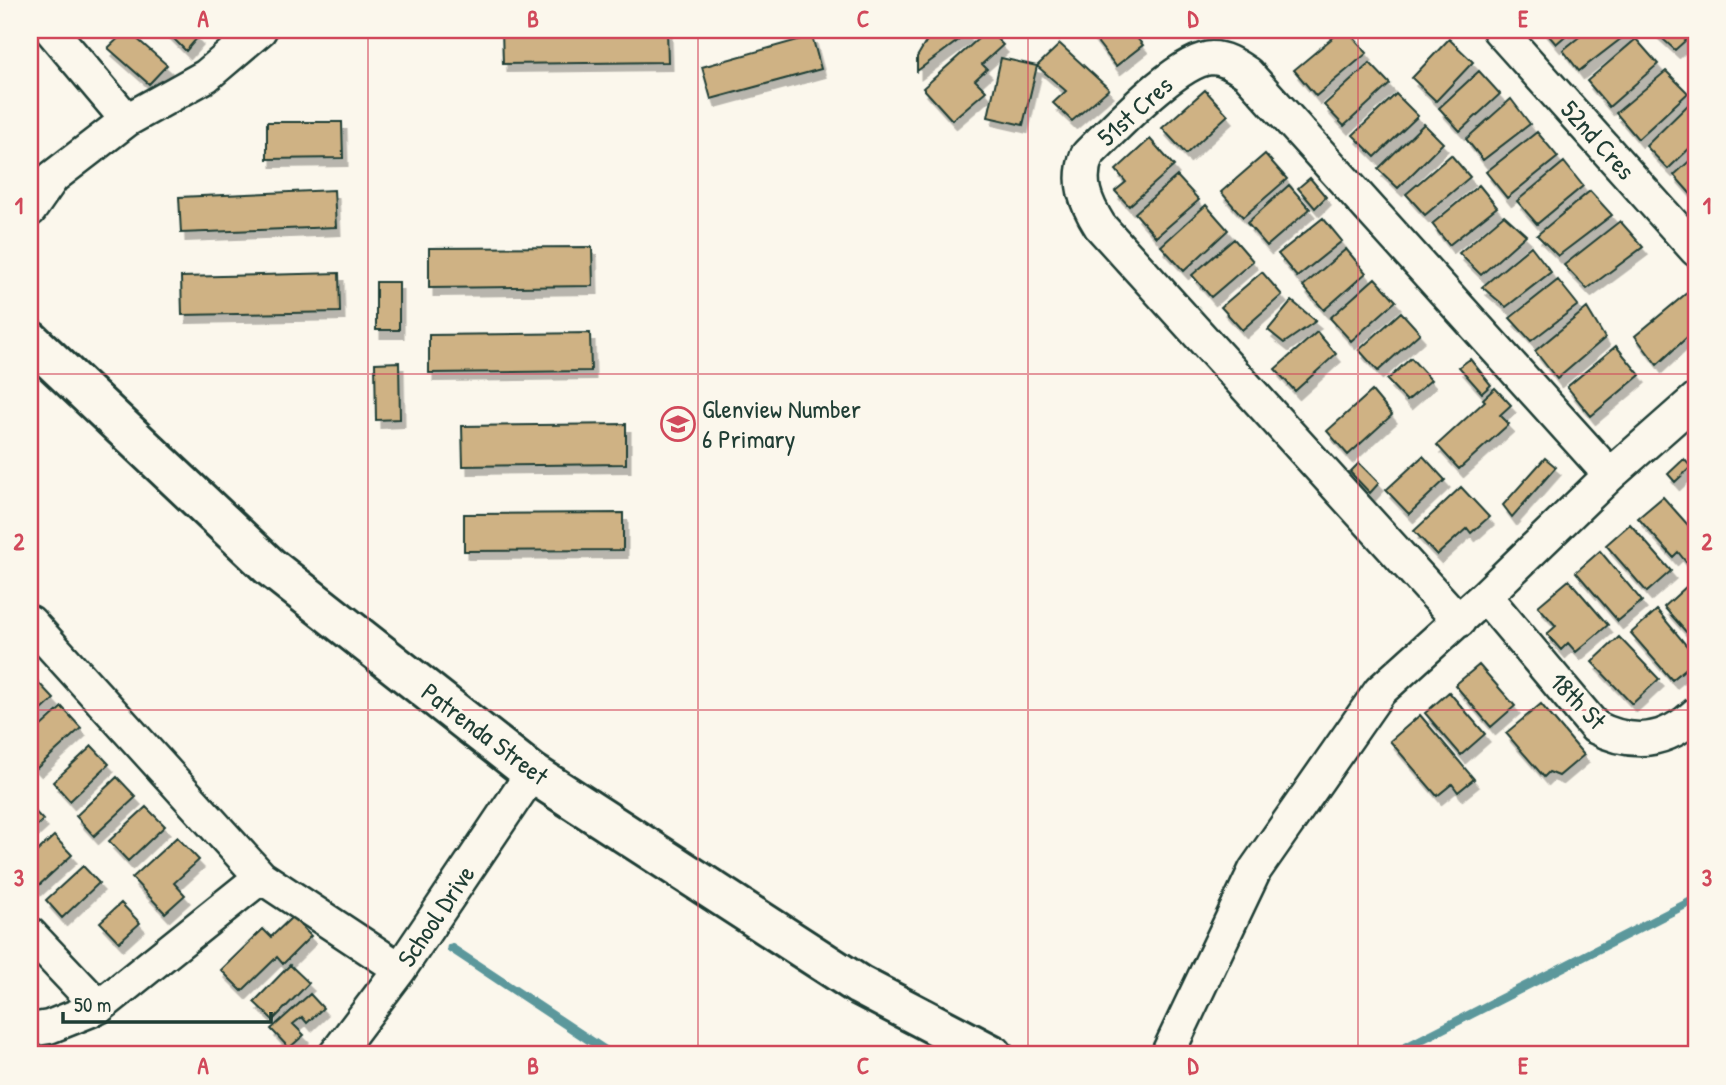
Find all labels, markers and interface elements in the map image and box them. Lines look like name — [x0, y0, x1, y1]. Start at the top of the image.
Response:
text: A — [197, 3, 209, 34]
text: B — [527, 3, 539, 34]
text: C — [857, 3, 869, 34]
text: D — [1188, 3, 1200, 34]
text: E — [1518, 3, 1529, 34]
street label: 51st Cres — [1090, 68, 1180, 154]
street label: 52nd Cres — [1553, 92, 1643, 187]
text: 1 — [15, 190, 23, 221]
text: 1 — [1703, 190, 1711, 221]
place label: Glenview Number 6 Primary — [702, 391, 861, 456]
school or university icon: Glenview Number 6 Primary — [659, 405, 697, 443]
text: 2 — [14, 526, 25, 557]
text: 2 — [1702, 526, 1713, 557]
street label: 18th St — [1542, 664, 1615, 738]
street label: Patrenda Street — [415, 674, 557, 794]
street label: School Drive — [389, 858, 482, 973]
text: 3 — [14, 862, 24, 893]
text: 3 — [1702, 862, 1712, 893]
scale bar — [63, 980, 271, 1024]
text: 50 m — [74, 990, 111, 1019]
text: A — [197, 1050, 209, 1081]
text: B — [527, 1050, 539, 1081]
text: C — [857, 1050, 869, 1081]
text: D — [1188, 1050, 1200, 1081]
text: E — [1518, 1050, 1529, 1081]

